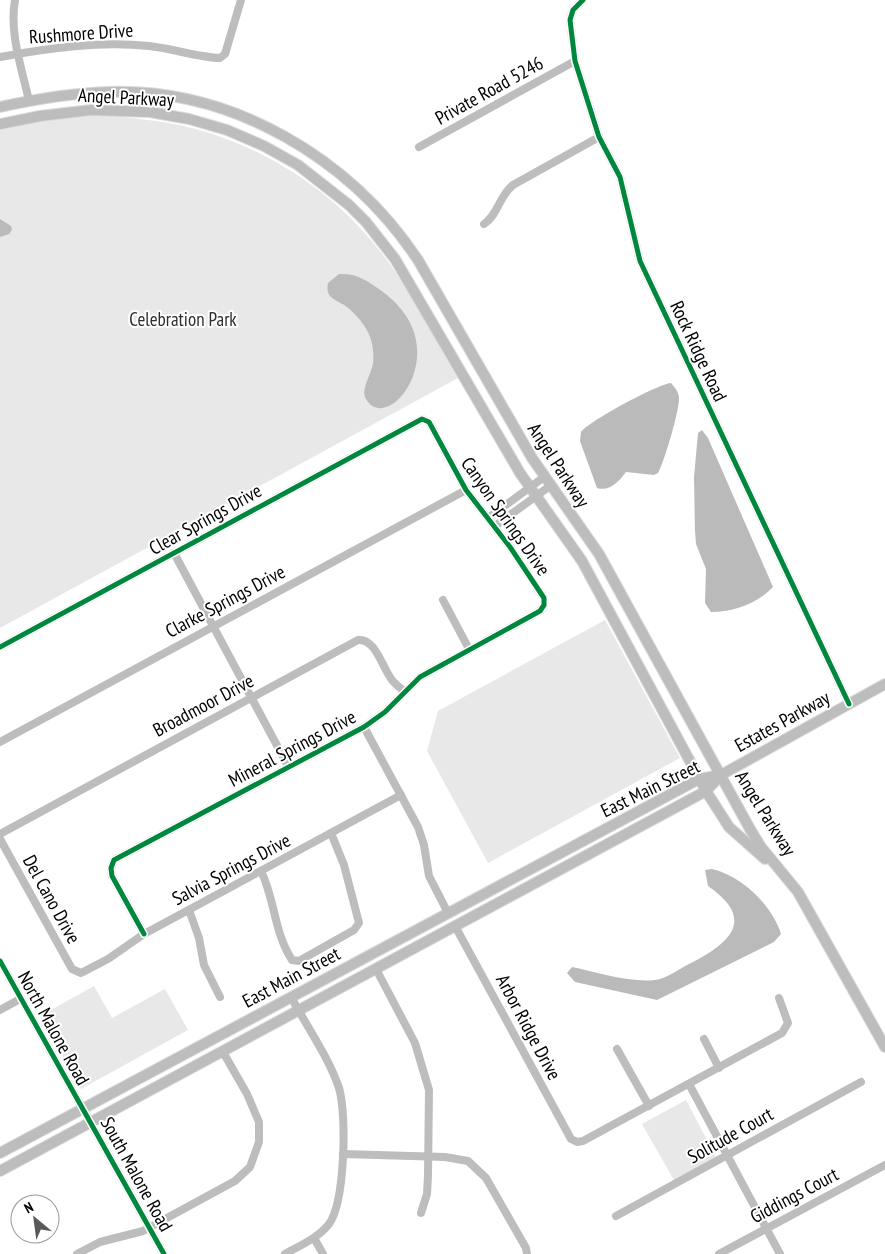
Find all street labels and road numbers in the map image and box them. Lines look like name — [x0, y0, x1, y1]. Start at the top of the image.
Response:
street label: Rushmore Drive — [28, 17, 134, 49]
street label: Private Road 5246 — [431, 50, 547, 130]
street label: Angel Parkway — [77, 83, 175, 112]
street label: Rock Ridge Road — [665, 297, 733, 405]
street label: Angel Parkway — [523, 418, 596, 513]
street label: Canyon Springs Drive — [456, 452, 556, 580]
street label: Clear Springs Drive — [144, 478, 266, 560]
street label: Clarke Springs Drive — [161, 559, 289, 643]
street label: Broadmoor Drive — [148, 668, 258, 742]
street label: Estates Parkway — [730, 685, 834, 757]
street label: Mineral Springs Drive — [224, 704, 360, 792]
street label: East Main Street — [597, 753, 704, 822]
street label: Angel Parkway — [730, 766, 802, 861]
street label: Salvia Springs Drive — [168, 828, 294, 910]
street label: Del Cano Drive — [18, 851, 86, 948]
street label: East Main Street — [238, 941, 345, 1013]
street label: North Malone Road — [13, 967, 95, 1089]
street label: Arbor Ridge Drive — [491, 970, 567, 1084]
street label: Solitude Court — [683, 1101, 778, 1168]
street label: South Malone Road — [96, 1113, 178, 1235]
street label: Giddings Court — [746, 1161, 843, 1228]

